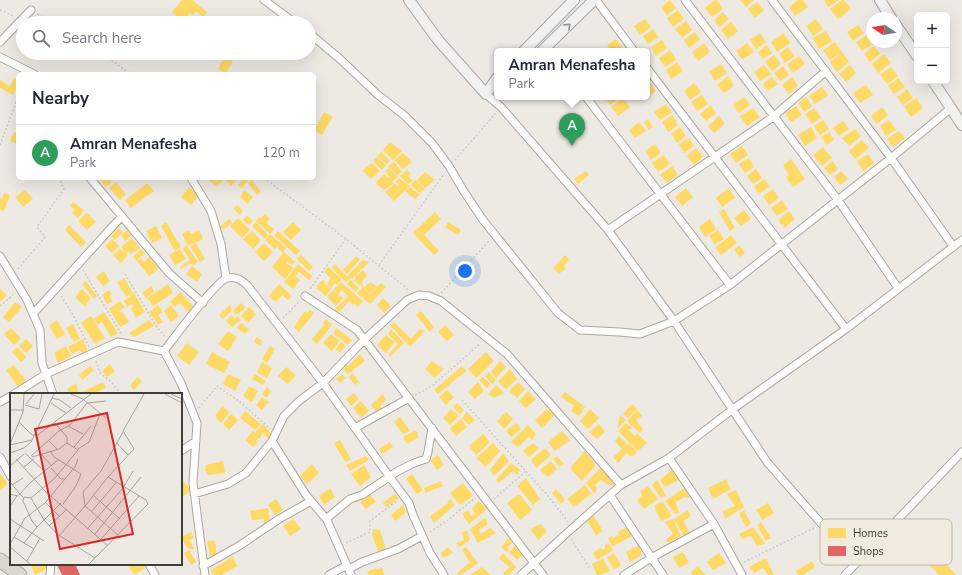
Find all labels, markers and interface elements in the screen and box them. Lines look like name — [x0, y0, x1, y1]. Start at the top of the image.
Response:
north arrow — [866, 12, 902, 48]
map controls — [914, 12, 950, 84]
button: + — [914, 12, 950, 48]
search box — [16, 16, 316, 60]
one-way arrow — [563, 23, 571, 30]
icon: search — [30, 27, 52, 49]
text: Search here — [62, 28, 142, 48]
popup — [494, 48, 650, 100]
button: − — [914, 48, 950, 84]
text: Amran Menafesha — [509, 55, 635, 75]
text: Park — [509, 75, 534, 93]
text: Nearby — [32, 87, 89, 110]
pin: A — [559, 113, 585, 146]
text: Amran Menafesha — [70, 134, 197, 154]
text: A — [40, 144, 50, 162]
text: 120 m — [262, 144, 300, 162]
text: Park — [70, 154, 96, 172]
your location — [455, 261, 475, 281]
inset map — [10, 393, 182, 565]
legend — [820, 519, 952, 565]
text: Homes — [853, 526, 888, 541]
text: Shops — [853, 544, 884, 559]

